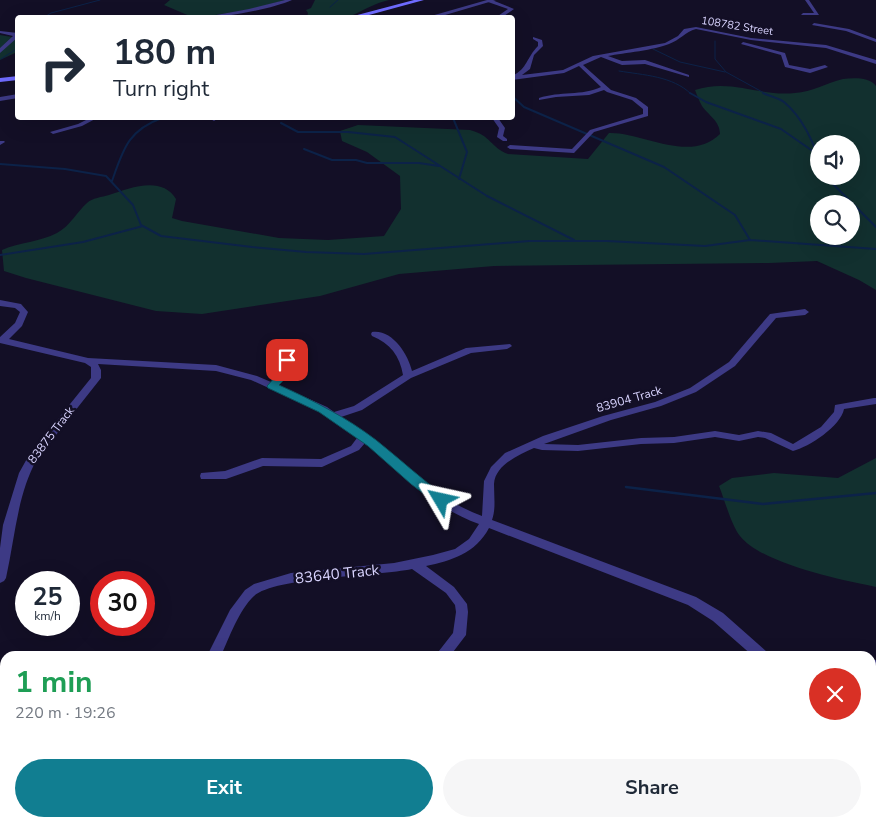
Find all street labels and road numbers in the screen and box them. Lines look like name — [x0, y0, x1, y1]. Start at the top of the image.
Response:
street label: 108782 Street — [700, 13, 774, 39]
street label: 83904 Track — [594, 382, 665, 416]
street label: 83875 Track — [24, 402, 78, 467]
street label: 83640 Track — [294, 560, 381, 588]

